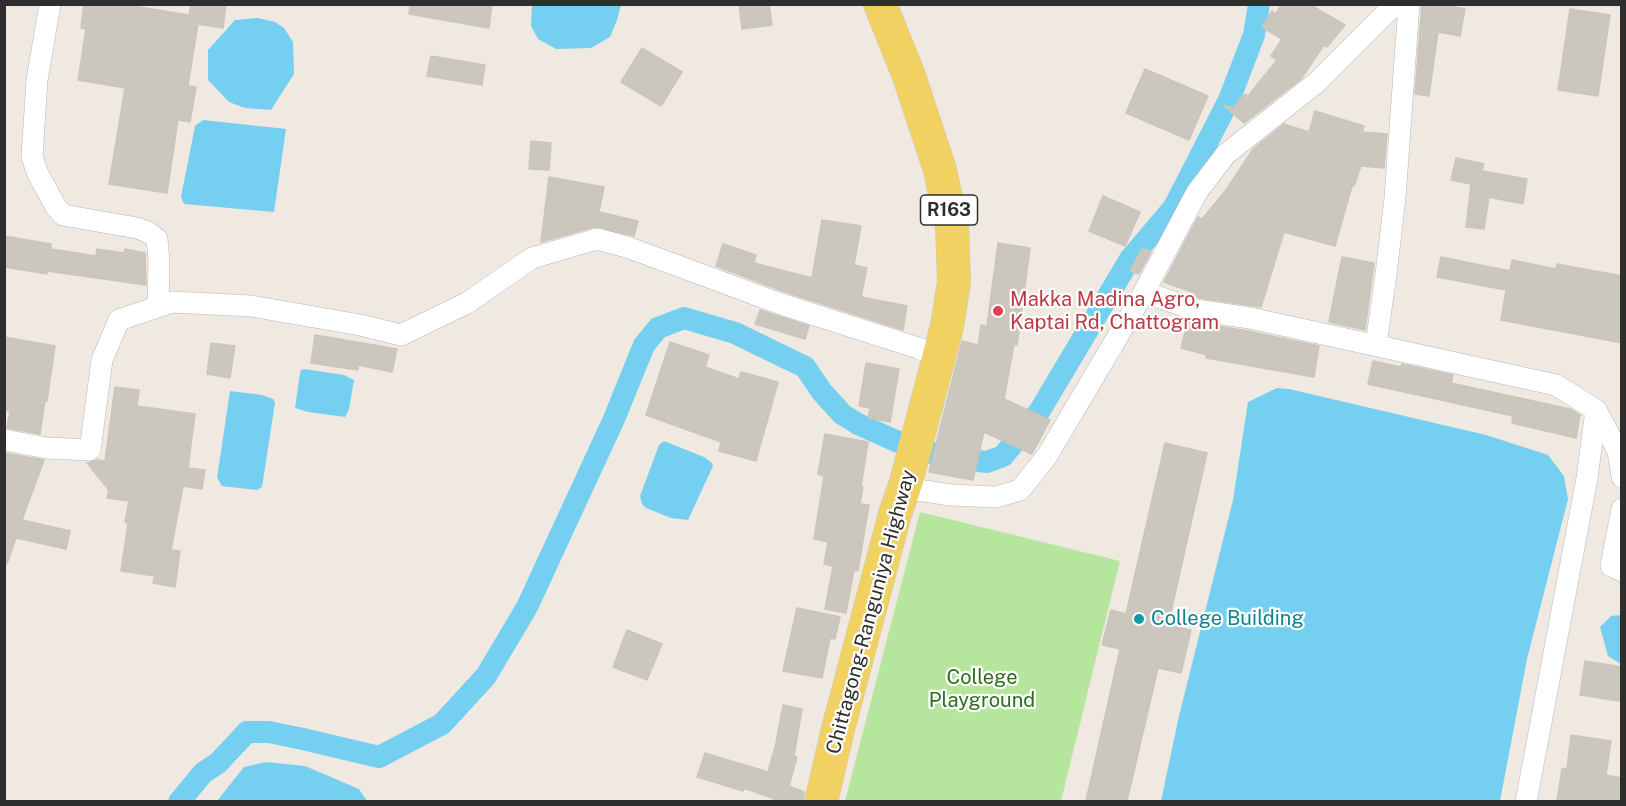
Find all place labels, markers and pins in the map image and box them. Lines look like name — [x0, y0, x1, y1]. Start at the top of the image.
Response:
place label: Makka Madina Agro, Kaptai Rd, Chattogram — [1010, 288, 1219, 335]
marker: Makka Madina Agro, Kaptai Rd, Chattogram — [991, 304, 1005, 318]
place label: College Building — [1151, 607, 1304, 631]
marker: College Building — [1132, 612, 1146, 626]

